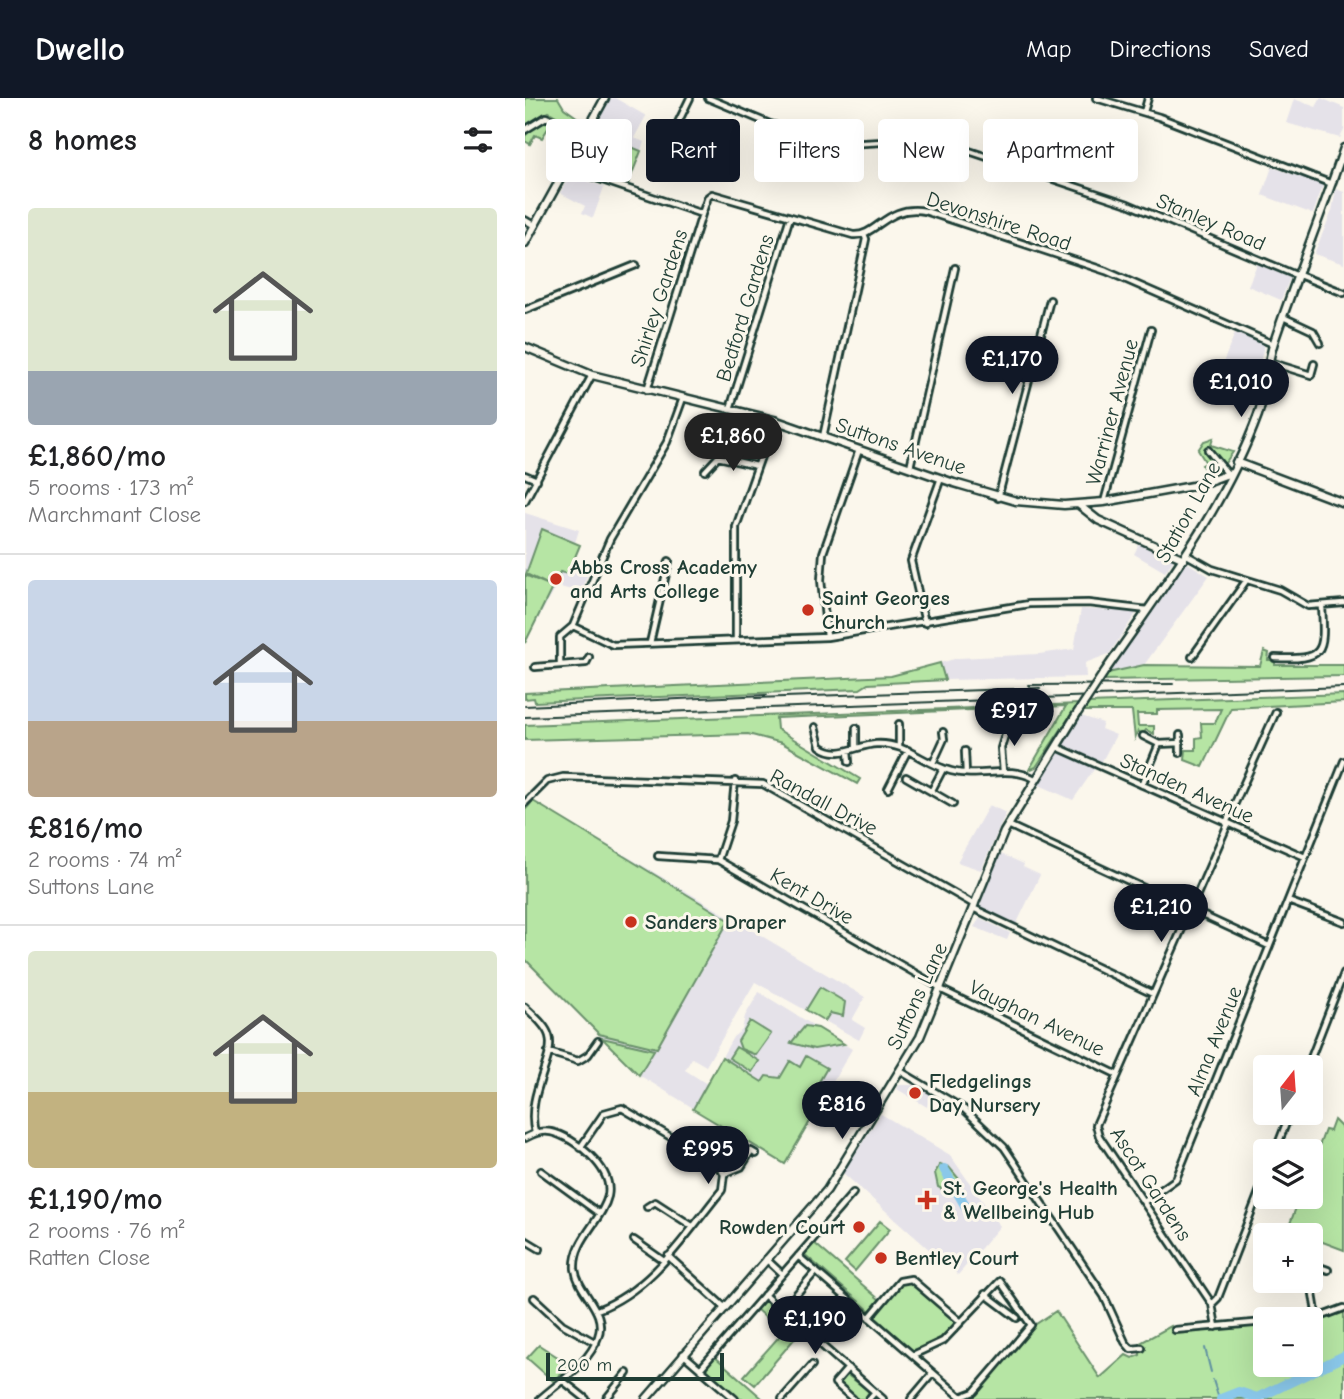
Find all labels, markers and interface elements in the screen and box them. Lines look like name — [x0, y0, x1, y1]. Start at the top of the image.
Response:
text: Dwello — [35, 30, 125, 68]
text: Map — [1026, 35, 1072, 63]
text: Directions — [1110, 35, 1211, 63]
text: Saved — [1249, 35, 1309, 63]
chip: Buy — [546, 119, 632, 182]
chip: Rent — [646, 119, 740, 182]
chip: Filters — [754, 119, 864, 182]
chip: New — [878, 119, 969, 182]
chip: Apartment — [983, 119, 1138, 182]
icon: filters — [459, 121, 497, 159]
text: 8 homes — [28, 123, 137, 158]
street label: Devonshire Road — [924, 186, 1074, 256]
street label: Stanley Road — [1153, 188, 1269, 256]
street label: Shirley Gardens — [625, 226, 693, 370]
street label: Bedford Gardens — [711, 231, 779, 385]
icon: home — [200, 253, 326, 379]
pin: £1,170 — [955, 336, 1069, 396]
street label: Warriner Avenue — [1081, 336, 1143, 488]
text: £1,170 — [981, 345, 1043, 372]
pin: £1,010 — [1184, 360, 1298, 419]
text: £1,010 — [1209, 368, 1273, 395]
street label: Suttons Avenue — [833, 412, 969, 480]
pin: £1,860 — [676, 414, 790, 473]
text: £1,860 — [700, 422, 766, 449]
text: £1,860/mo — [28, 439, 166, 474]
street label: Station Lane — [1150, 457, 1226, 567]
text: 5 rooms · 173 m² — [28, 474, 193, 501]
text: Marchmant Close — [28, 501, 201, 528]
place label: Abbs Cross Academy and Arts College — [570, 555, 757, 603]
marker: Abbs Cross Academy and Arts College — [548, 571, 564, 587]
place label: Saint Georges Church — [822, 586, 950, 634]
marker: Saint Georges Church — [800, 602, 816, 618]
icon: home — [200, 625, 326, 751]
pin: £917 — [973, 688, 1055, 748]
text: £917 — [991, 697, 1037, 724]
street label: Standen Avenue — [1116, 748, 1258, 828]
street label: Randall Drive — [766, 764, 882, 840]
text: £816/mo — [28, 811, 143, 846]
text: 2 rooms · 74 m² — [28, 846, 181, 873]
street label: Kent Drive — [766, 863, 858, 929]
text: Suttons Lane — [28, 873, 154, 900]
pin: £1,210 — [1104, 884, 1218, 944]
text: £1,210 — [1130, 893, 1192, 920]
place label: Sanders Draper — [645, 910, 787, 934]
marker: Sanders Draper — [623, 914, 639, 930]
street label: Suttons Lane — [882, 939, 952, 1053]
street label: Vaughan Avenue — [965, 975, 1109, 1061]
street label: Alma Avenue — [1181, 983, 1247, 1099]
icon: home — [200, 996, 326, 1122]
north arrow — [1253, 1055, 1323, 1125]
map controls — [1253, 1055, 1323, 1377]
place label: Fledgelings Day Nursery — [929, 1069, 1041, 1117]
pin: £816 — [801, 1082, 883, 1141]
marker: Fledgelings Day Nursery — [907, 1085, 923, 1101]
text: £816 — [818, 1090, 866, 1117]
street label: Ascot Gardens — [1105, 1123, 1197, 1245]
pin: £995 — [667, 1126, 749, 1186]
text: £995 — [682, 1135, 734, 1162]
button: layers — [1253, 1139, 1323, 1209]
place label: St. George's Health & Wellbeing Hub — [943, 1176, 1118, 1224]
text: £1,190/mo — [28, 1182, 162, 1217]
marker: St. George's Health & Wellbeing Hub — [917, 1190, 937, 1210]
place label: Rowden Court — [719, 1215, 846, 1239]
text: 2 rooms · 76 m² — [28, 1217, 184, 1244]
marker: Rowden Court — [851, 1219, 867, 1235]
button: + — [1253, 1223, 1323, 1293]
text: Ratten Close — [28, 1244, 150, 1271]
place label: Bentley Court — [895, 1246, 1020, 1270]
marker: Bentley Court — [873, 1250, 889, 1266]
pin: £1,190 — [758, 1296, 872, 1356]
text: £1,190 — [784, 1305, 846, 1332]
button: − — [1253, 1307, 1323, 1377]
scale bar — [546, 1350, 725, 1382]
text: 200 m — [557, 1354, 612, 1376]

